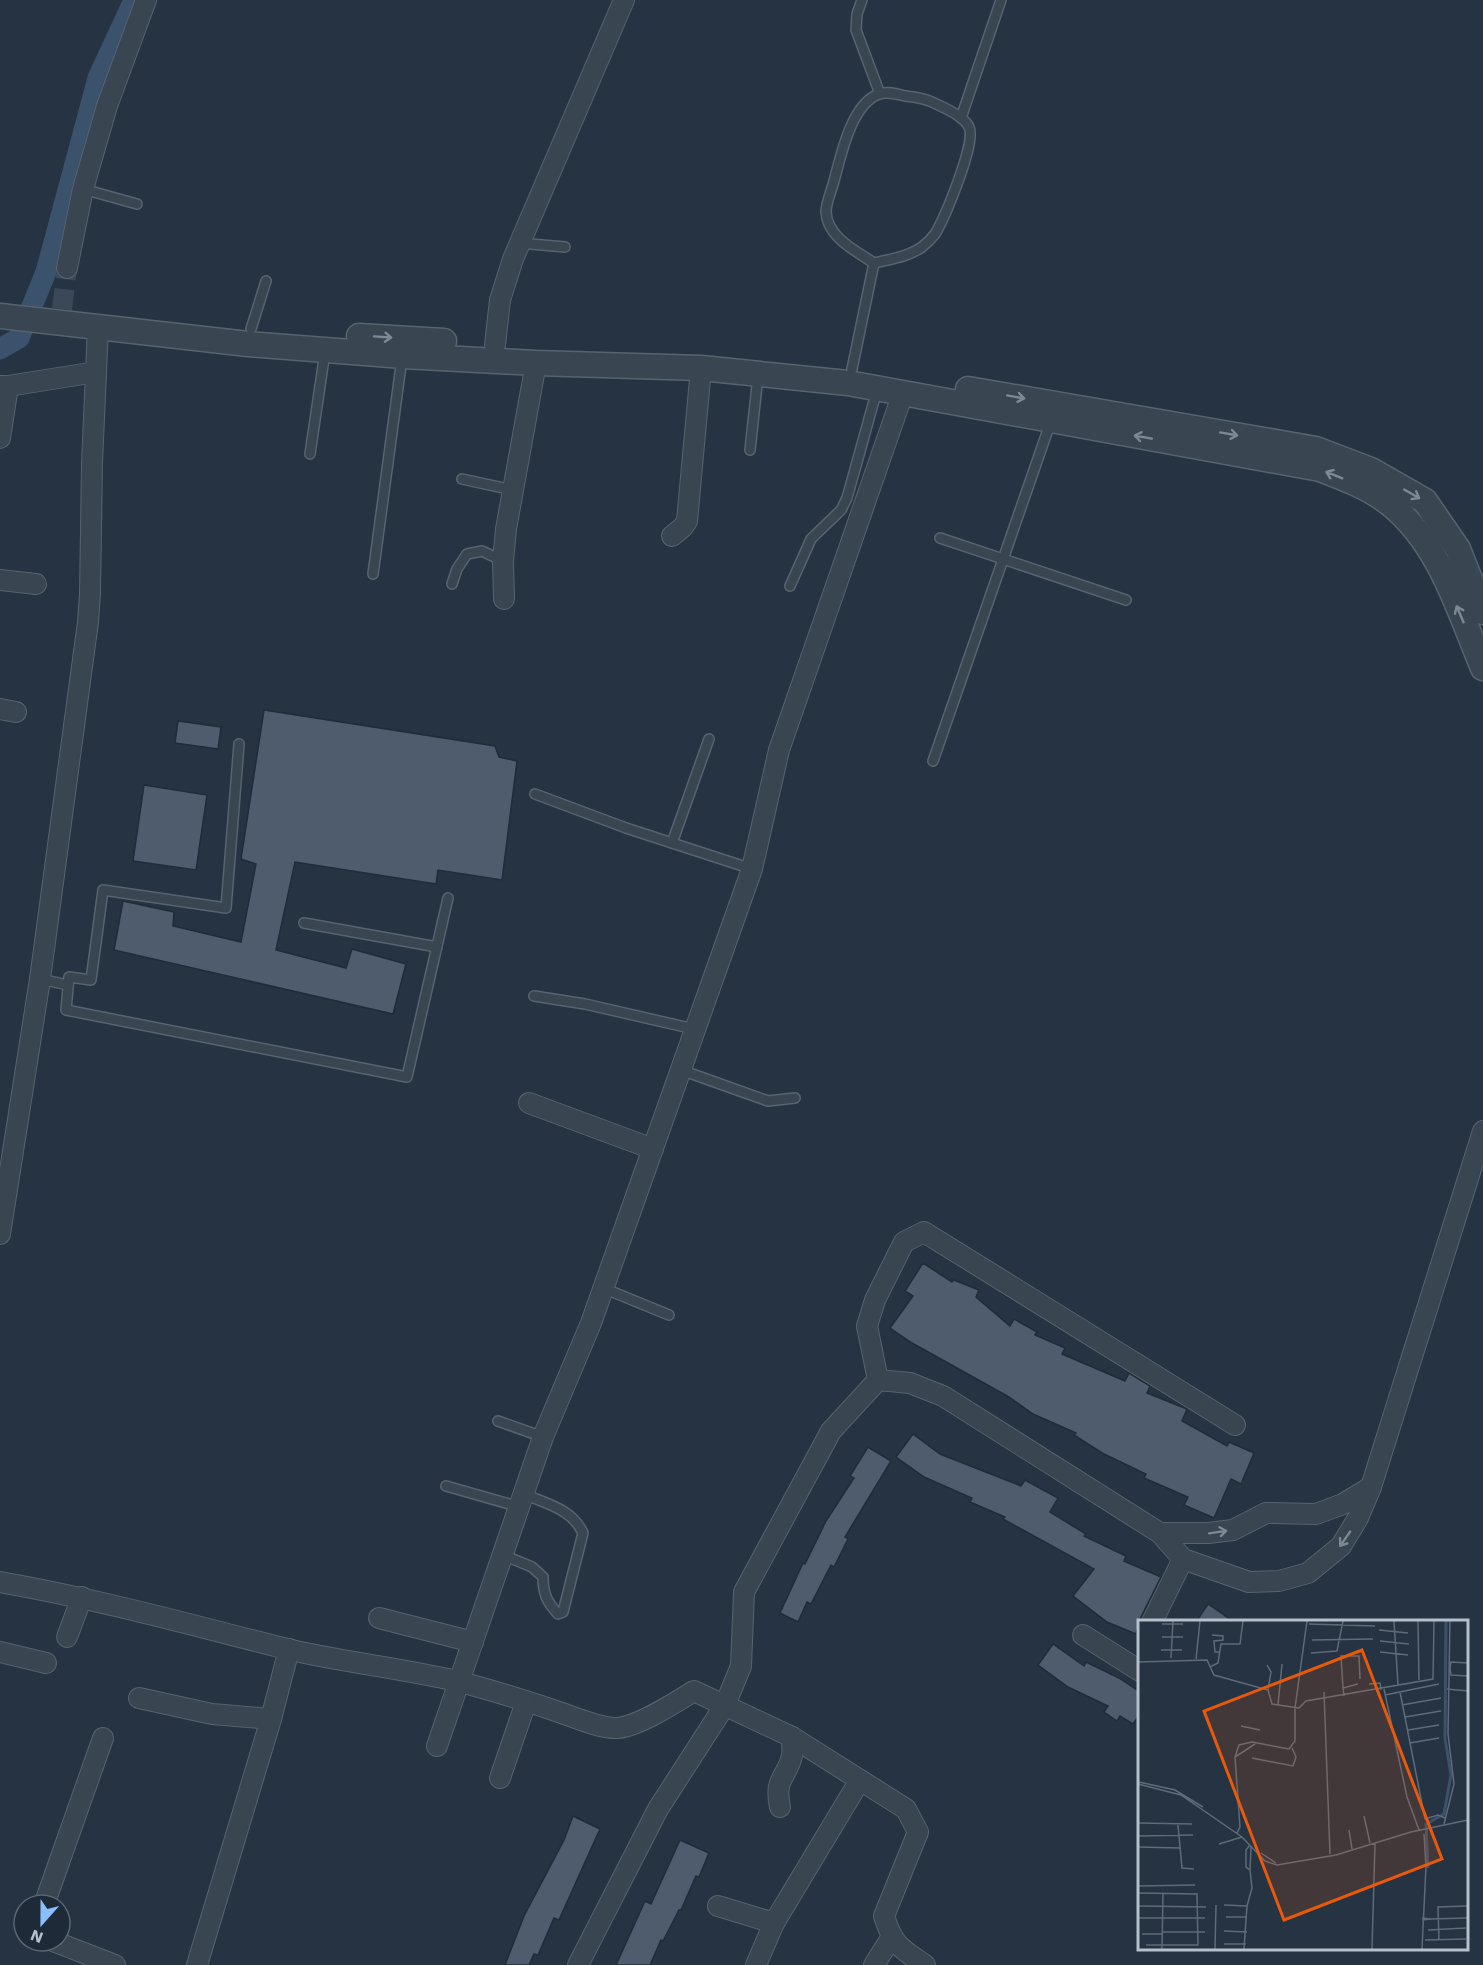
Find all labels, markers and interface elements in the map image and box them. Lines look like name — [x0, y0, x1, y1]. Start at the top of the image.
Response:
one-way arrow — [373, 332, 393, 343]
one-way arrow — [1005, 392, 1025, 403]
one-way arrow — [1218, 429, 1238, 440]
one-way arrow — [1134, 432, 1154, 443]
one-way arrow — [1326, 469, 1344, 480]
one-way arrow — [1403, 488, 1420, 500]
one-way arrow — [1454, 605, 1465, 624]
one-way arrow — [1208, 1526, 1228, 1537]
one-way arrow — [1339, 1530, 1351, 1546]
inset map — [1138, 1620, 1468, 1950]
north arrow — [12, 1893, 72, 1953]
text: N — [28, 1926, 46, 1948]

